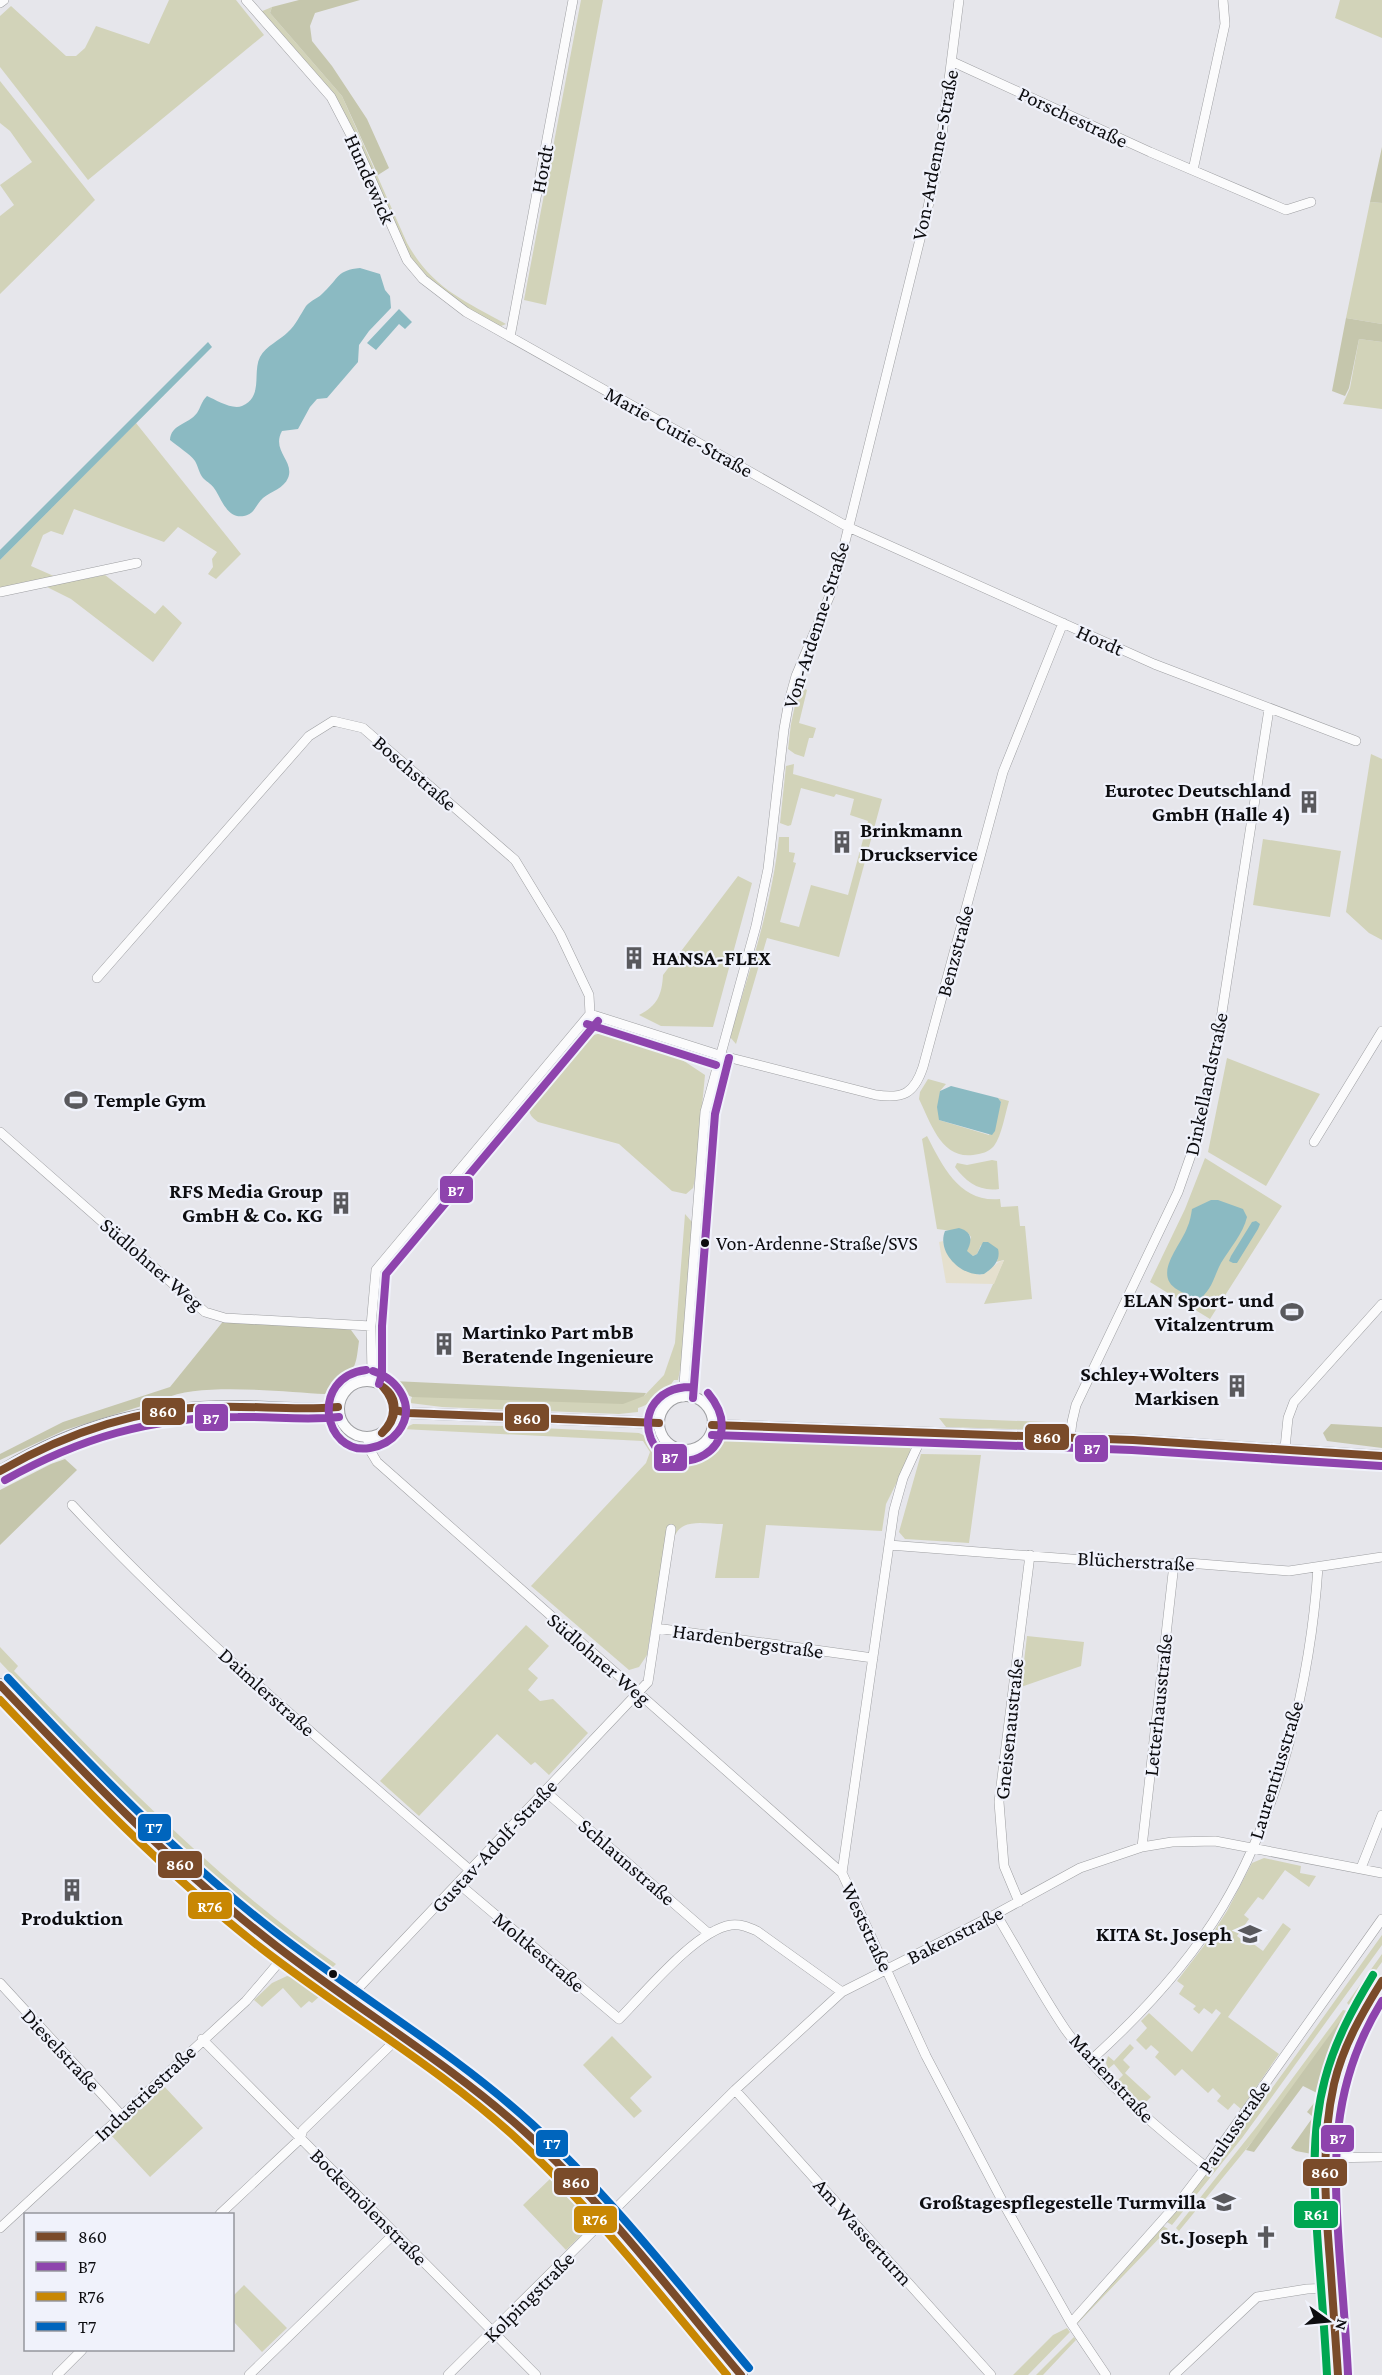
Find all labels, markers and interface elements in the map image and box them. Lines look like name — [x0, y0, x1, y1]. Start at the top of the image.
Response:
street label: Von-Ardenne-Straße — [907, 67, 963, 243]
street label: Porschestraße — [1014, 81, 1132, 153]
street label: Hundewick — [340, 130, 400, 228]
street label: Hordt — [526, 142, 559, 195]
street label: Marie-Curie-Straße — [601, 381, 757, 483]
street label: Von-Ardenne-Straße — [778, 539, 854, 711]
street label: Hordt — [1073, 619, 1128, 661]
street label: Boschstraße — [368, 730, 462, 816]
place label: Eurotec Deutschland GmbH (Halle 4) — [1105, 778, 1292, 826]
building icon: Eurotec Deutschland GmbH (Halle 4) — [1296, 789, 1322, 815]
place label: Brinkmann Druckservice — [860, 818, 978, 866]
building icon: Brinkmann Druckservice — [829, 829, 855, 855]
street label: Benzstraße — [931, 903, 979, 999]
building icon: HANSA-FLEX — [621, 945, 647, 971]
place label: HANSA-FLEX — [652, 946, 771, 970]
street label: Dinkellandstraße — [1179, 1010, 1233, 1158]
sports icon: Temple Gym — [63, 1087, 89, 1113]
place label: Temple Gym — [94, 1088, 206, 1112]
line badge: B7 — [439, 1175, 474, 1204]
place label: RFS Media Group GmbH & Co. KG — [169, 1179, 323, 1227]
text: B7 — [448, 1182, 465, 1199]
building icon: RFS Media Group GmbH & Co. KG — [328, 1190, 354, 1216]
street label: Südlohner Weg — [95, 1213, 209, 1315]
place label: Von-Ardenne-Straße/SVS — [716, 1232, 918, 1254]
marker: Von-Ardenne-Straße/SVS — [699, 1237, 711, 1249]
place label: ELAN Sport- und Vitalzentrum — [1124, 1288, 1275, 1336]
sports icon: ELAN Sport- und Vitalzentrum — [1279, 1299, 1305, 1325]
place label: Martinko Part mbB Beratende Ingenieure — [462, 1320, 654, 1368]
building icon: Martinko Part mbB Beratende Ingenieure — [431, 1331, 457, 1357]
place label: Schley+Wolters Markisen — [1080, 1362, 1219, 1410]
building icon: Schley+Wolters Markisen — [1224, 1373, 1250, 1399]
line badge: 860 — [141, 1397, 186, 1426]
text: 860 — [149, 1403, 177, 1420]
line badge: B7 — [194, 1403, 229, 1432]
line badge: 860 — [504, 1403, 550, 1432]
text: B7 — [203, 1410, 220, 1427]
text: 860 — [513, 1410, 541, 1427]
line badge: 860 — [1024, 1423, 1070, 1451]
text: 860 — [1033, 1429, 1061, 1446]
line badge: B7 — [1074, 1434, 1109, 1463]
text: B7 — [1084, 1440, 1101, 1457]
line badge: B7 — [653, 1443, 688, 1472]
text: B7 — [662, 1449, 679, 1466]
street label: Blücherstraße — [1077, 1546, 1195, 1576]
street label: Südlohner Weg — [542, 1608, 656, 1710]
street label: Hardenbergstraße — [671, 1619, 825, 1663]
street label: Letterhausstraße — [1139, 1632, 1177, 1778]
street label: Daimlerstraße — [214, 1643, 320, 1741]
street label: Gneisenaustraße — [990, 1657, 1028, 1801]
street label: Laurentiusstraße — [1244, 1698, 1308, 1842]
street label: Gustav-Adolf-Straße — [426, 1774, 562, 1918]
line badge: T7 — [137, 1813, 172, 1842]
street label: Schlaunstraße — [574, 1813, 680, 1911]
text: T7 — [145, 1819, 163, 1836]
line badge: 860 — [157, 1850, 203, 1879]
text: 860 — [166, 1856, 194, 1873]
building icon: Produktion — [59, 1877, 85, 1903]
street label: Weststraße — [836, 1879, 898, 1975]
line badge: R76 — [187, 1891, 233, 1920]
text: R76 — [197, 1898, 223, 1915]
street label: Bakenstraße — [903, 1901, 1007, 1969]
place label: Produktion — [21, 1906, 123, 1930]
street label: Moltkestraße — [488, 1907, 590, 1997]
school or university icon: KITA St. Joseph — [1237, 1921, 1263, 1947]
place label: KITA St. Joseph — [1096, 1922, 1232, 1946]
unlabelled marker — [327, 1968, 339, 1980]
street label: Dieselstraße — [17, 2004, 105, 2096]
street label: Marienstraße — [1065, 2028, 1159, 2128]
street label: Industriestraße — [89, 2040, 201, 2146]
street label: Paulusstraße — [1193, 2076, 1275, 2178]
line badge: B7 — [1320, 2124, 1355, 2153]
line badge: T7 — [535, 2129, 569, 2158]
text: B7 — [1330, 2130, 1347, 2147]
text: T7 — [543, 2135, 561, 2152]
street label: Bockemölenstraße — [305, 2143, 433, 2271]
line badge: 860 — [1302, 2158, 1348, 2187]
text: 860 — [1311, 2164, 1339, 2181]
line badge: 860 — [553, 2167, 599, 2196]
street label: Am Wasserturm — [808, 2173, 918, 2291]
text: 860 — [562, 2174, 590, 2191]
school or university icon: Großtagespflegestelle Turmvilla — [1211, 2189, 1237, 2215]
place label: Großtagespflegestelle Turmvilla — [919, 2190, 1207, 2214]
line badge: R61 — [1293, 2200, 1339, 2229]
line badge: R76 — [573, 2205, 618, 2234]
text: R61 — [1304, 2206, 1328, 2223]
text: R76 — [582, 2211, 608, 2228]
legend — [24, 2213, 234, 2351]
church icon: St. Joseph — [1253, 2224, 1279, 2250]
place label: St. Joseph — [1160, 2225, 1248, 2249]
text: 860 — [78, 2227, 107, 2247]
street label: Kolpingstraße — [479, 2247, 579, 2347]
text: B7 — [78, 2257, 96, 2277]
text: R76 — [78, 2287, 105, 2307]
north arrow — [1298, 2291, 1358, 2351]
text: T7 — [78, 2317, 96, 2337]
text: N — [1332, 2317, 1352, 2332]

